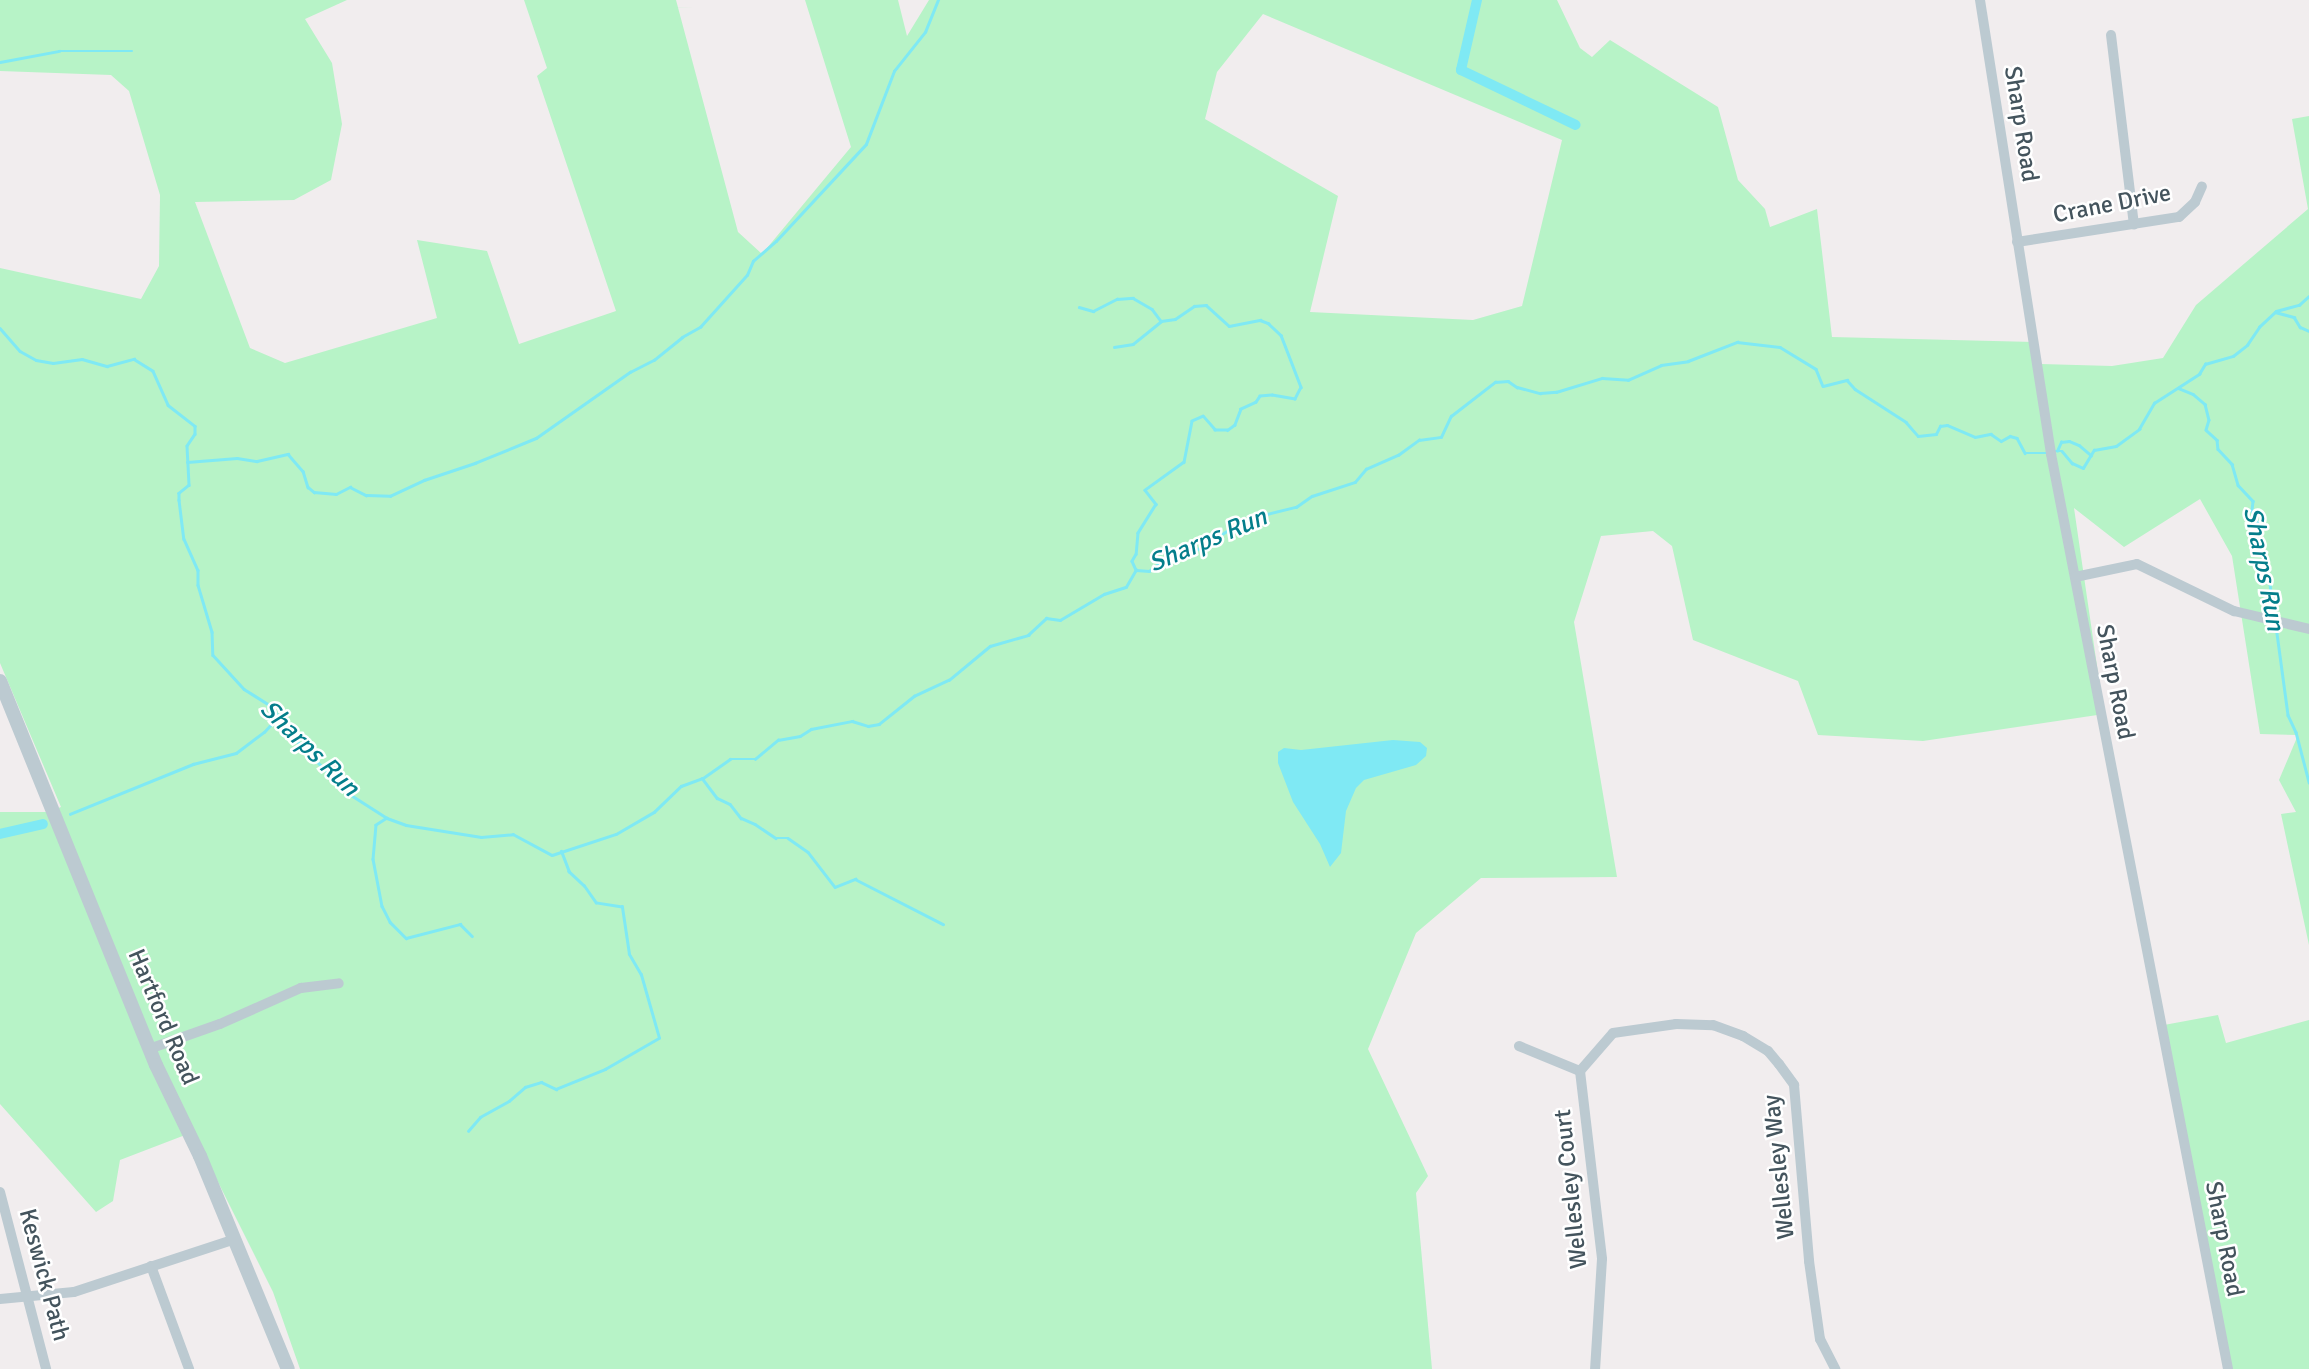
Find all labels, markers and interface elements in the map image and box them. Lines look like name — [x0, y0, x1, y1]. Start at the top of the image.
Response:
street label: Sharp Road — [1998, 64, 2044, 184]
street label: Crane Drive — [2051, 178, 2173, 230]
water label: Sharps Run — [1144, 502, 1272, 580]
water label: Sharps Run — [2236, 504, 2290, 634]
street label: Sharp Road — [2090, 622, 2140, 742]
water label: Sharps Run — [253, 694, 365, 804]
street label: Hartford Road — [121, 945, 205, 1089]
street label: Wellesley Way — [1757, 1093, 1801, 1241]
street label: Wellesley Court — [1548, 1108, 1594, 1270]
street label: Sharp Road — [2199, 1179, 2249, 1299]
street label: Keswick Path — [13, 1206, 75, 1344]

